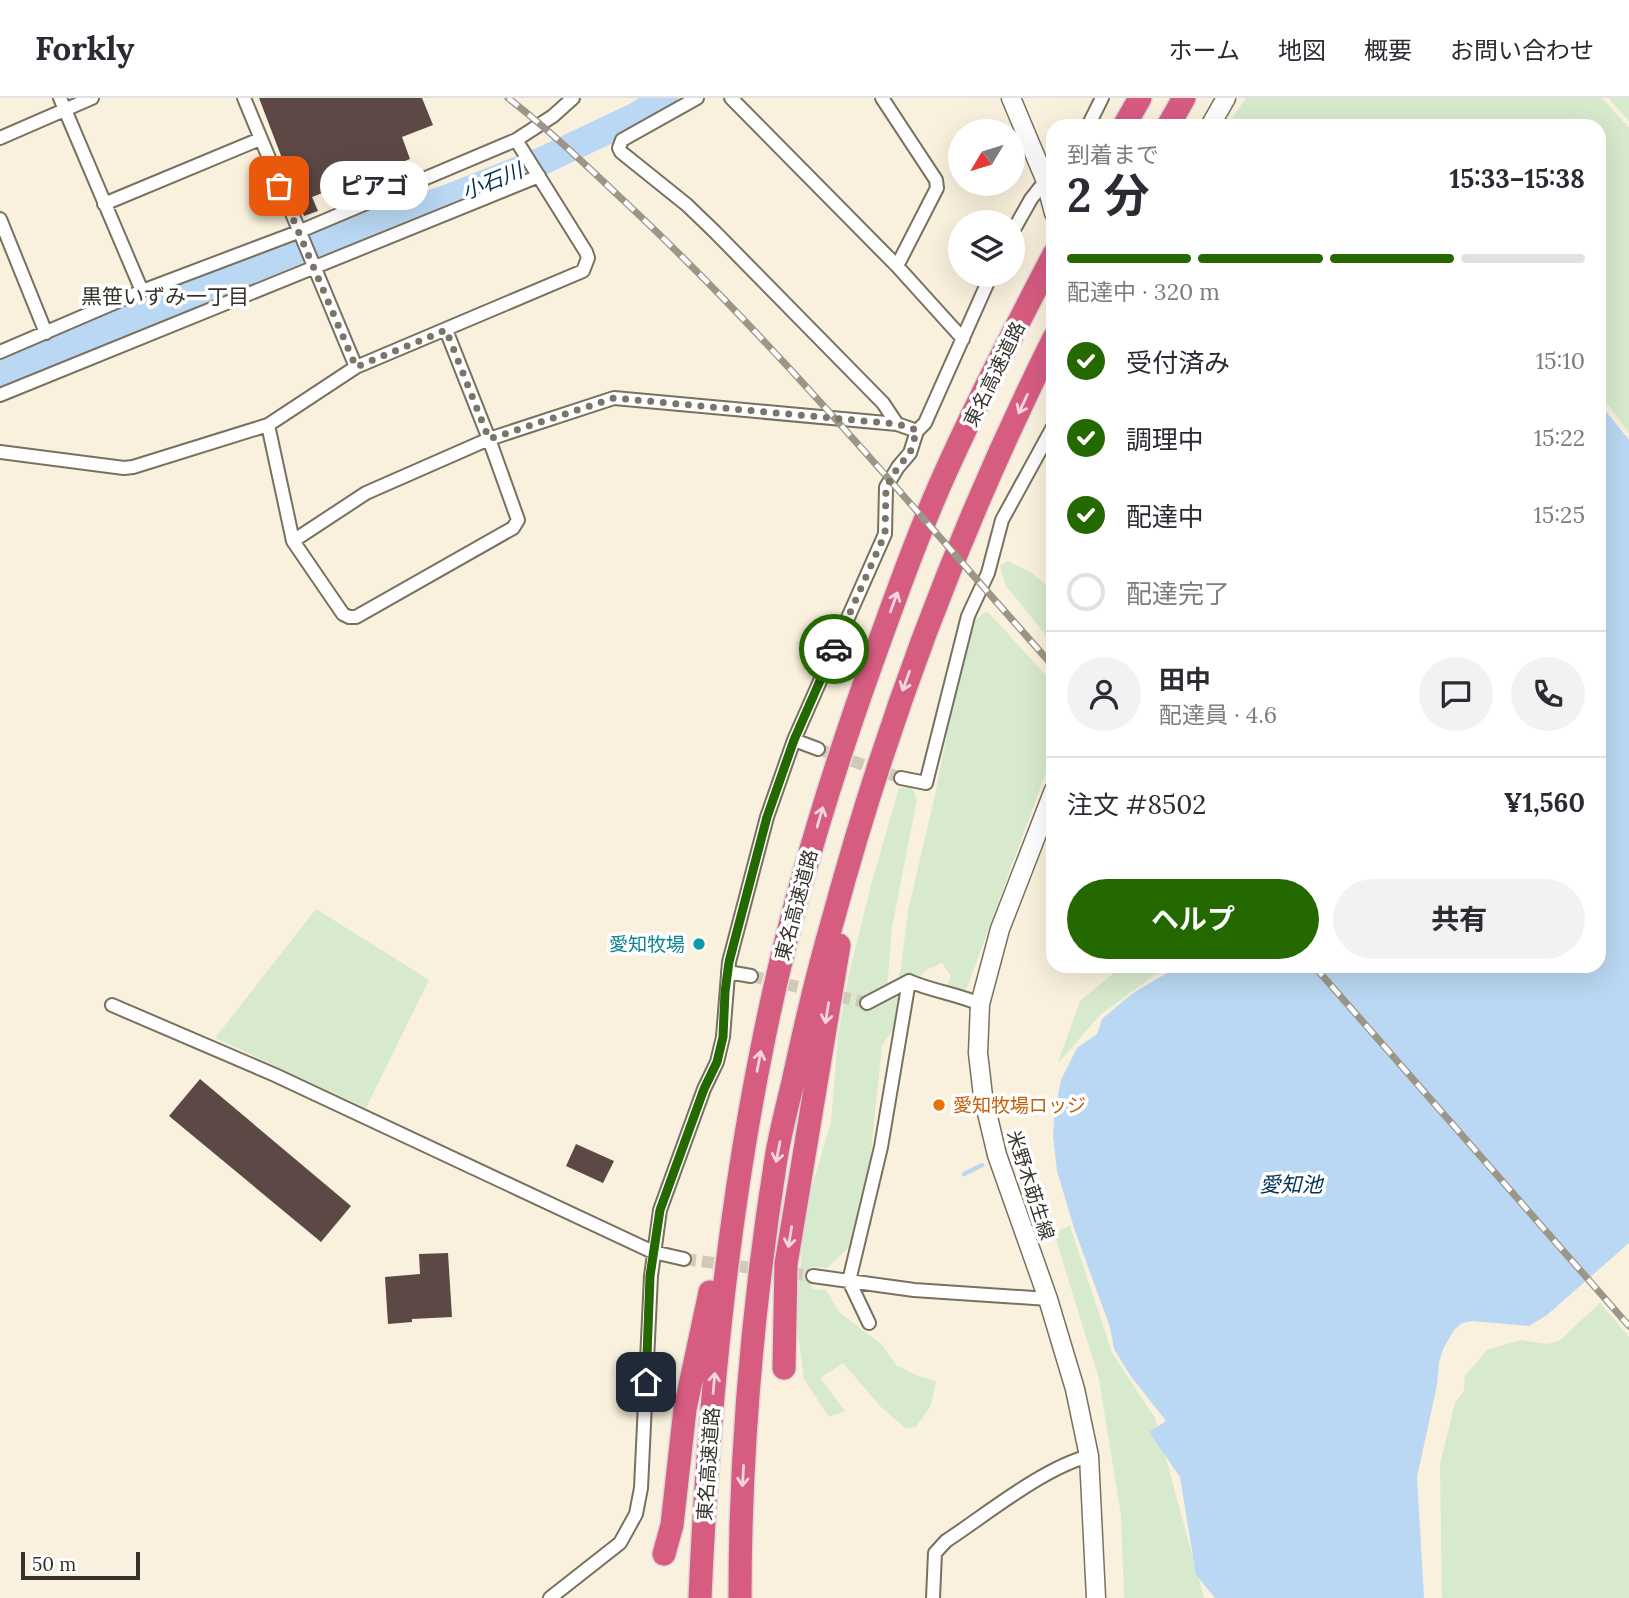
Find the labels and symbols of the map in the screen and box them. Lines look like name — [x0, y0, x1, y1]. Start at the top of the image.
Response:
north arrow — [948, 119, 1026, 196]
pin — [249, 156, 309, 216]
water label: 小石川 — [458, 156, 528, 205]
callout: ピアゴ — [321, 162, 430, 210]
district label: 黒笹いずみ一丁目 — [81, 283, 249, 310]
street label: 東名高速道路 — [958, 318, 1030, 430]
one-way arrow — [1016, 393, 1029, 414]
one-way arrow — [889, 591, 901, 613]
courier — [799, 614, 869, 684]
one-way arrow — [899, 670, 911, 692]
one-way arrow — [814, 806, 827, 828]
street label: 東名高速道路 — [770, 847, 822, 963]
place label: 愛知牧場 — [609, 932, 685, 956]
marker: 愛知牧場 — [691, 936, 707, 952]
one-way arrow — [820, 1001, 833, 1024]
one-way arrow — [753, 1050, 767, 1073]
place label: 愛知牧場ロッジ — [953, 1093, 1086, 1117]
marker: 愛知牧場ロッジ — [931, 1097, 947, 1113]
street label: 米野木莇生線 — [1002, 1127, 1060, 1243]
one-way arrow — [770, 1140, 784, 1163]
water label: 愛知池 — [1260, 1171, 1324, 1198]
one-way arrow — [783, 1225, 796, 1248]
pin — [616, 1352, 676, 1412]
one-way arrow — [708, 1372, 721, 1395]
street label: 東名高速道路 — [692, 1406, 724, 1522]
one-way arrow — [737, 1464, 750, 1487]
scale bar — [21, 1549, 140, 1581]

